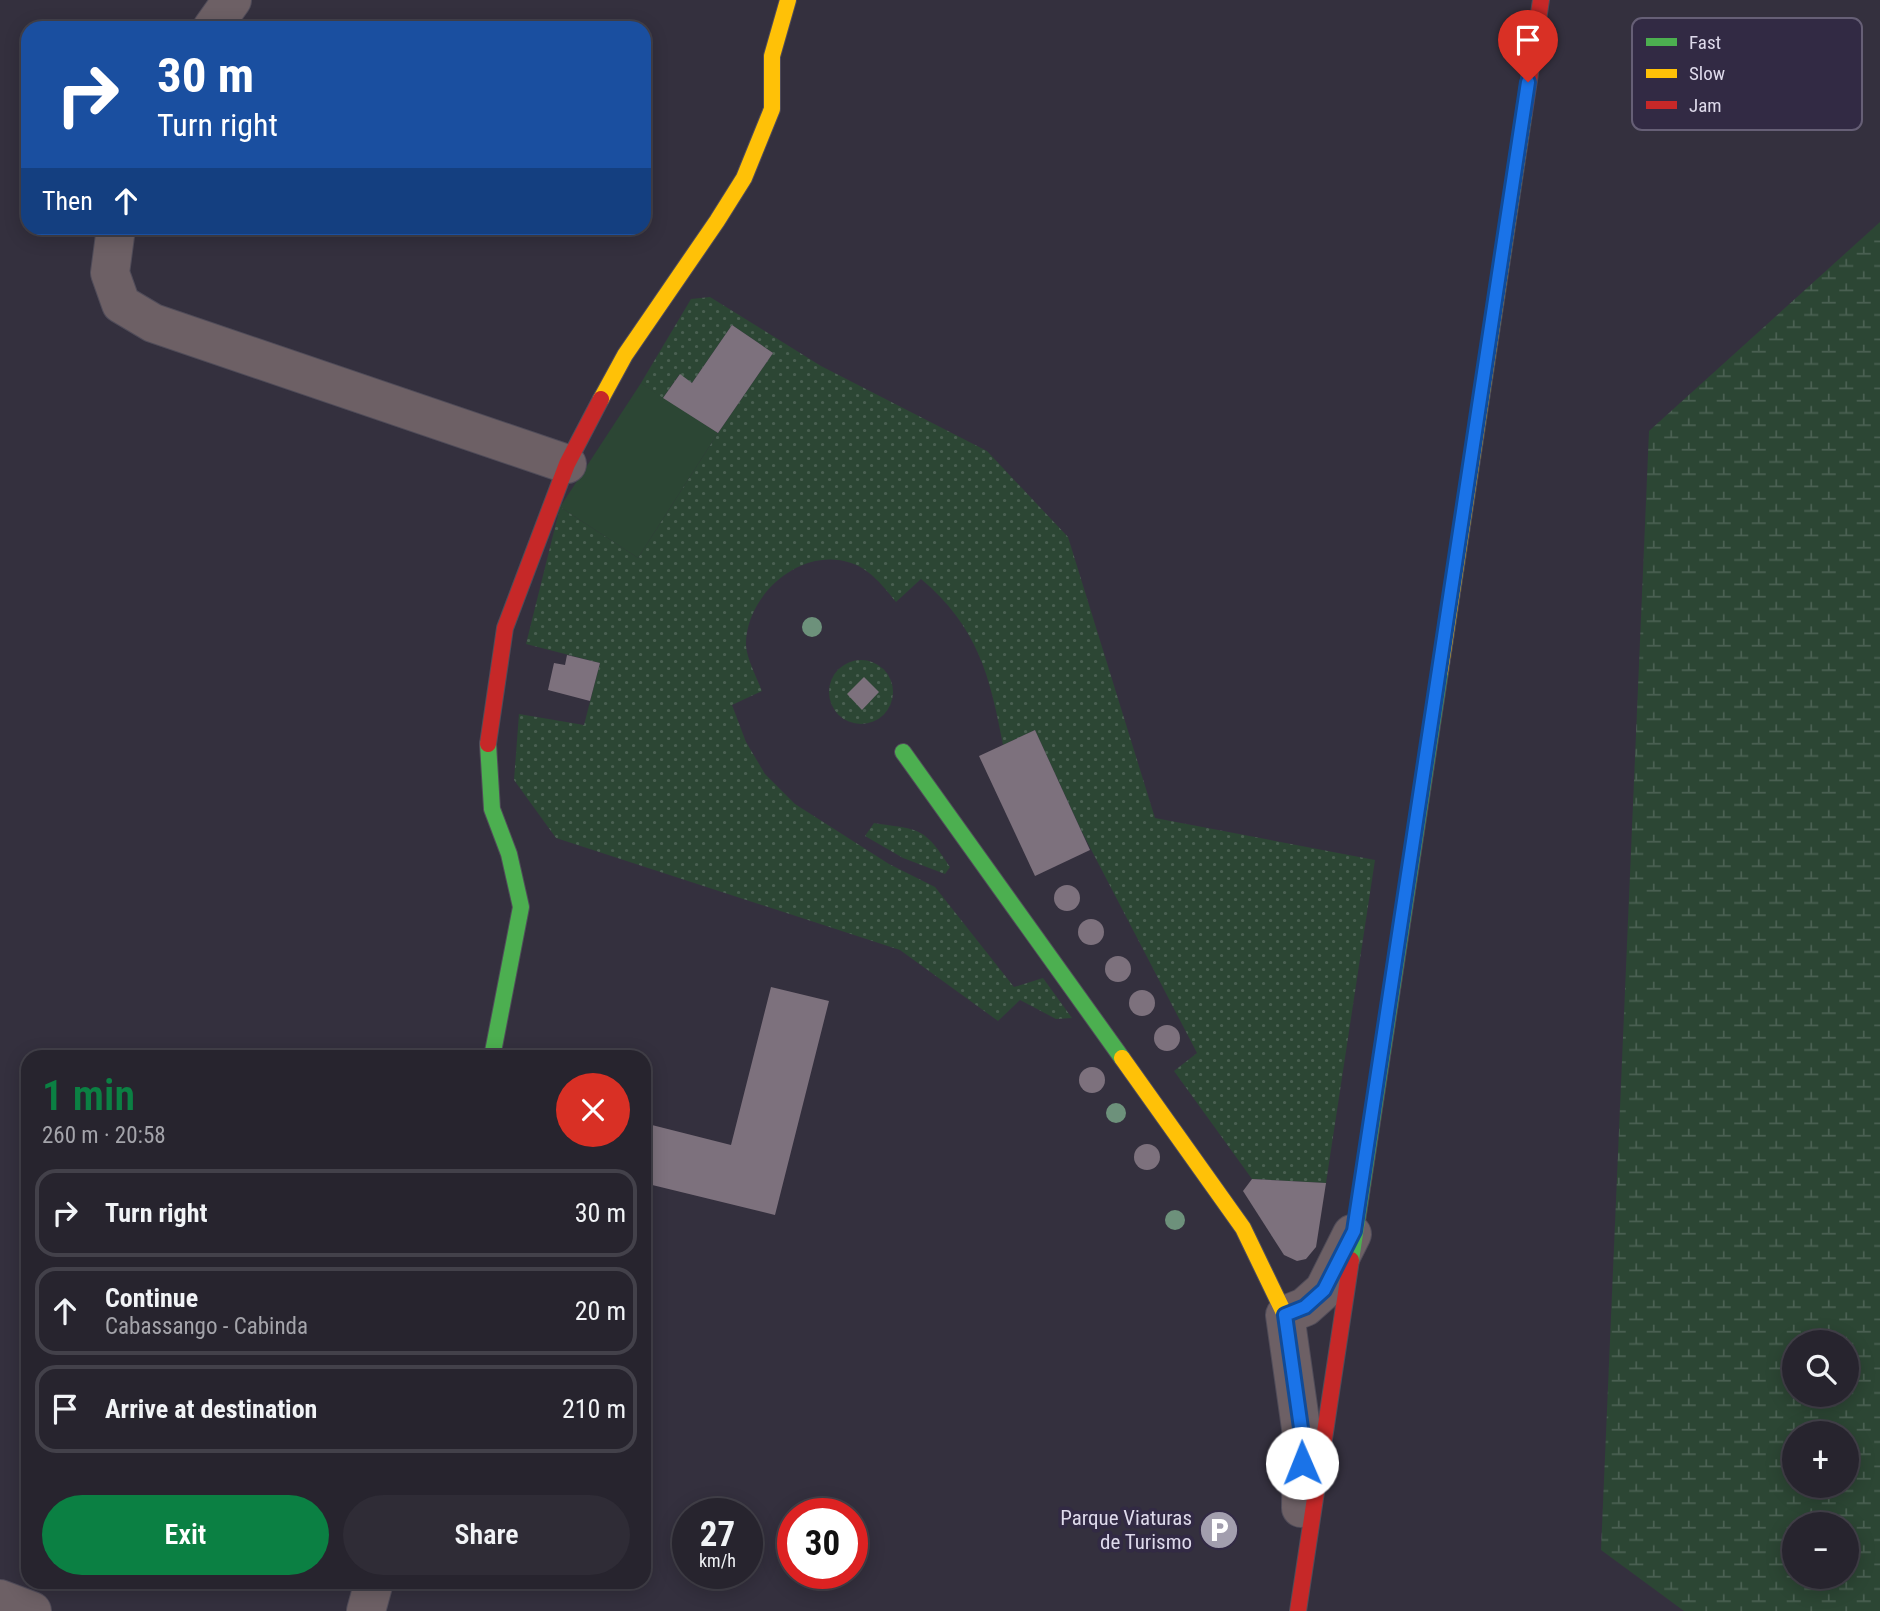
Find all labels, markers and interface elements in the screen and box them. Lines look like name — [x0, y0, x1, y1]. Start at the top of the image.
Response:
pin — [1498, 10, 1558, 82]
legend — [1632, 18, 1862, 130]
icon: arrive — [1509, 21, 1547, 59]
text: Fast — [1689, 31, 1721, 54]
text: 30 m — [157, 47, 254, 104]
icon: right — [42, 49, 133, 140]
text: Slow — [1689, 62, 1725, 85]
text: Jam — [1689, 94, 1722, 117]
text: Turn right — [157, 106, 278, 144]
icon: ahead — [107, 182, 145, 220]
text: Then — [42, 186, 93, 216]
text: 1 min — [42, 1071, 135, 1120]
button: close — [556, 1073, 630, 1147]
text: 260 m · 20:58 — [42, 1122, 166, 1149]
icon: right — [46, 1194, 84, 1232]
text: Turn right — [105, 1198, 207, 1228]
text: 30 m — [575, 1198, 626, 1228]
text: Continue — [105, 1283, 198, 1313]
icon: ahead — [46, 1292, 84, 1330]
text: 20 m — [575, 1296, 626, 1326]
text: Cabassango - Cabinda — [105, 1313, 308, 1340]
map controls — [1782, 1330, 1859, 1589]
button: search — [1782, 1330, 1859, 1407]
icon: arrive — [46, 1390, 84, 1428]
text: Arrive at destination — [105, 1394, 317, 1424]
text: 210 m — [562, 1394, 626, 1424]
button: + — [1782, 1421, 1859, 1498]
position arrow — [1265, 1426, 1339, 1500]
button: Exit — [42, 1495, 329, 1575]
button: Share — [343, 1495, 630, 1575]
speed limit sign: 30 — [777, 1498, 868, 1589]
place label: Parque Viaturas de Turismo — [1060, 1506, 1192, 1554]
parking icon: Parque Viaturas de Turismo — [1198, 1509, 1240, 1551]
button: − — [1782, 1512, 1859, 1589]
text: 27 — [700, 1514, 735, 1555]
text: km/h — [699, 1550, 736, 1571]

